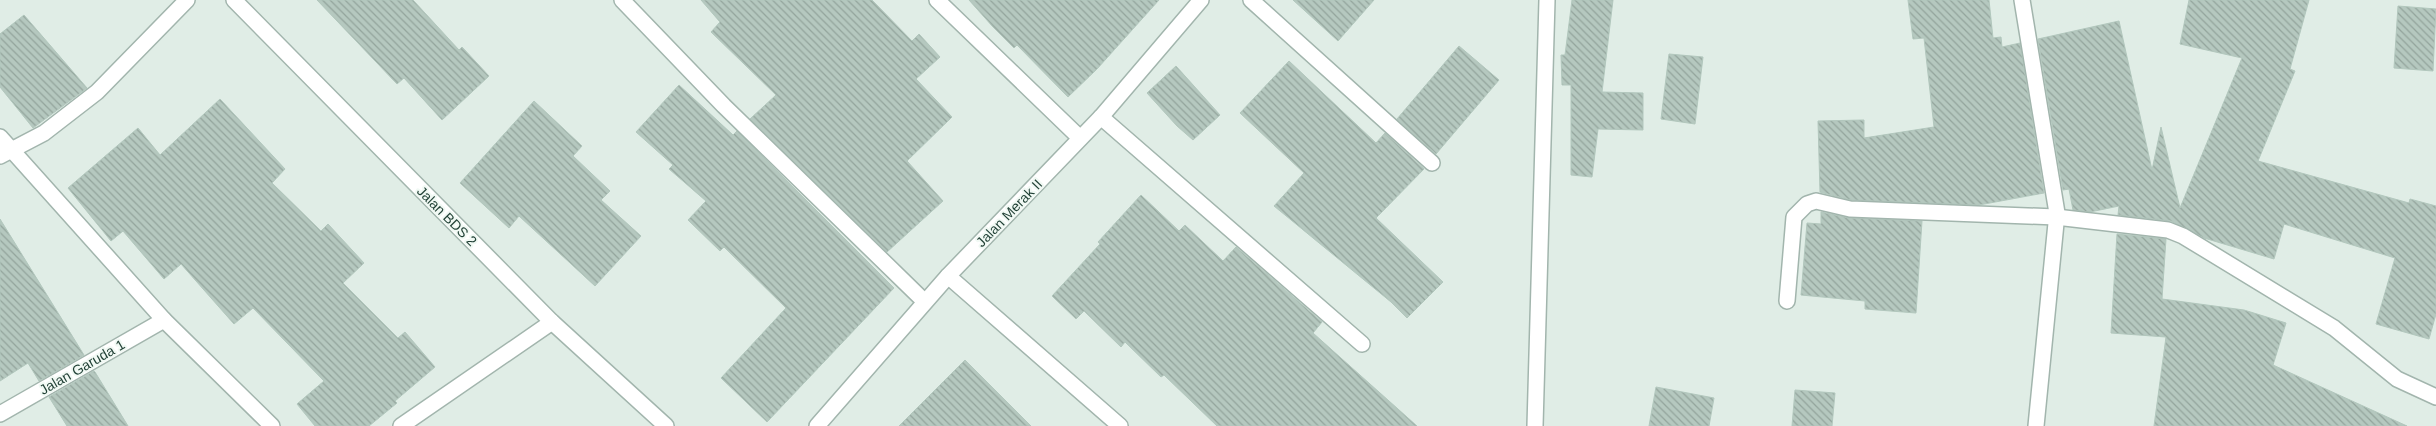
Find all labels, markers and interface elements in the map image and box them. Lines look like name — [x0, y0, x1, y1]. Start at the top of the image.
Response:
street label: Jalan Merak II — [973, 176, 1045, 250]
street label: Jalan BDS 2 — [414, 183, 480, 249]
street label: Jalan Garuda 1 — [37, 336, 128, 398]

